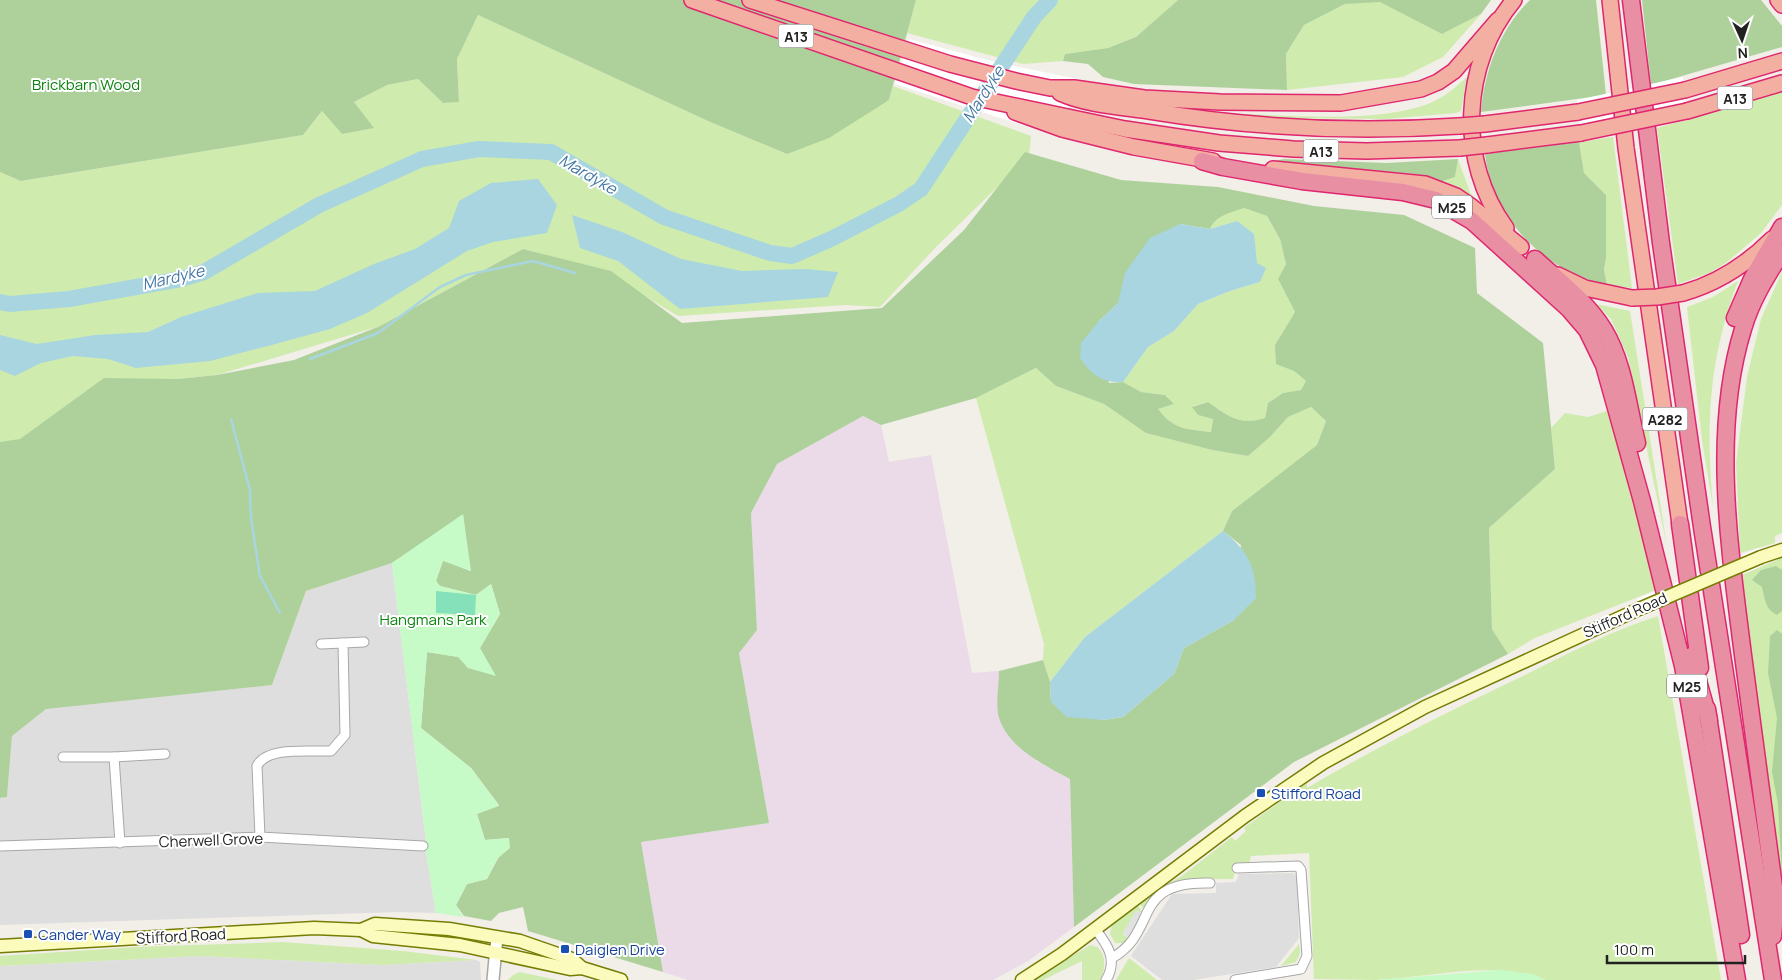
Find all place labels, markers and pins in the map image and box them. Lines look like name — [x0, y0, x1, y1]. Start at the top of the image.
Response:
place label: Stifford Road — [1271, 783, 1361, 804]
marker: Stifford Road — [1255, 787, 1267, 799]
place label: Cander Way — [38, 924, 121, 945]
marker: Cander Way — [22, 928, 34, 940]
place label: Daiglen Drive — [575, 939, 665, 960]
marker: Daiglen Drive — [559, 943, 571, 955]

